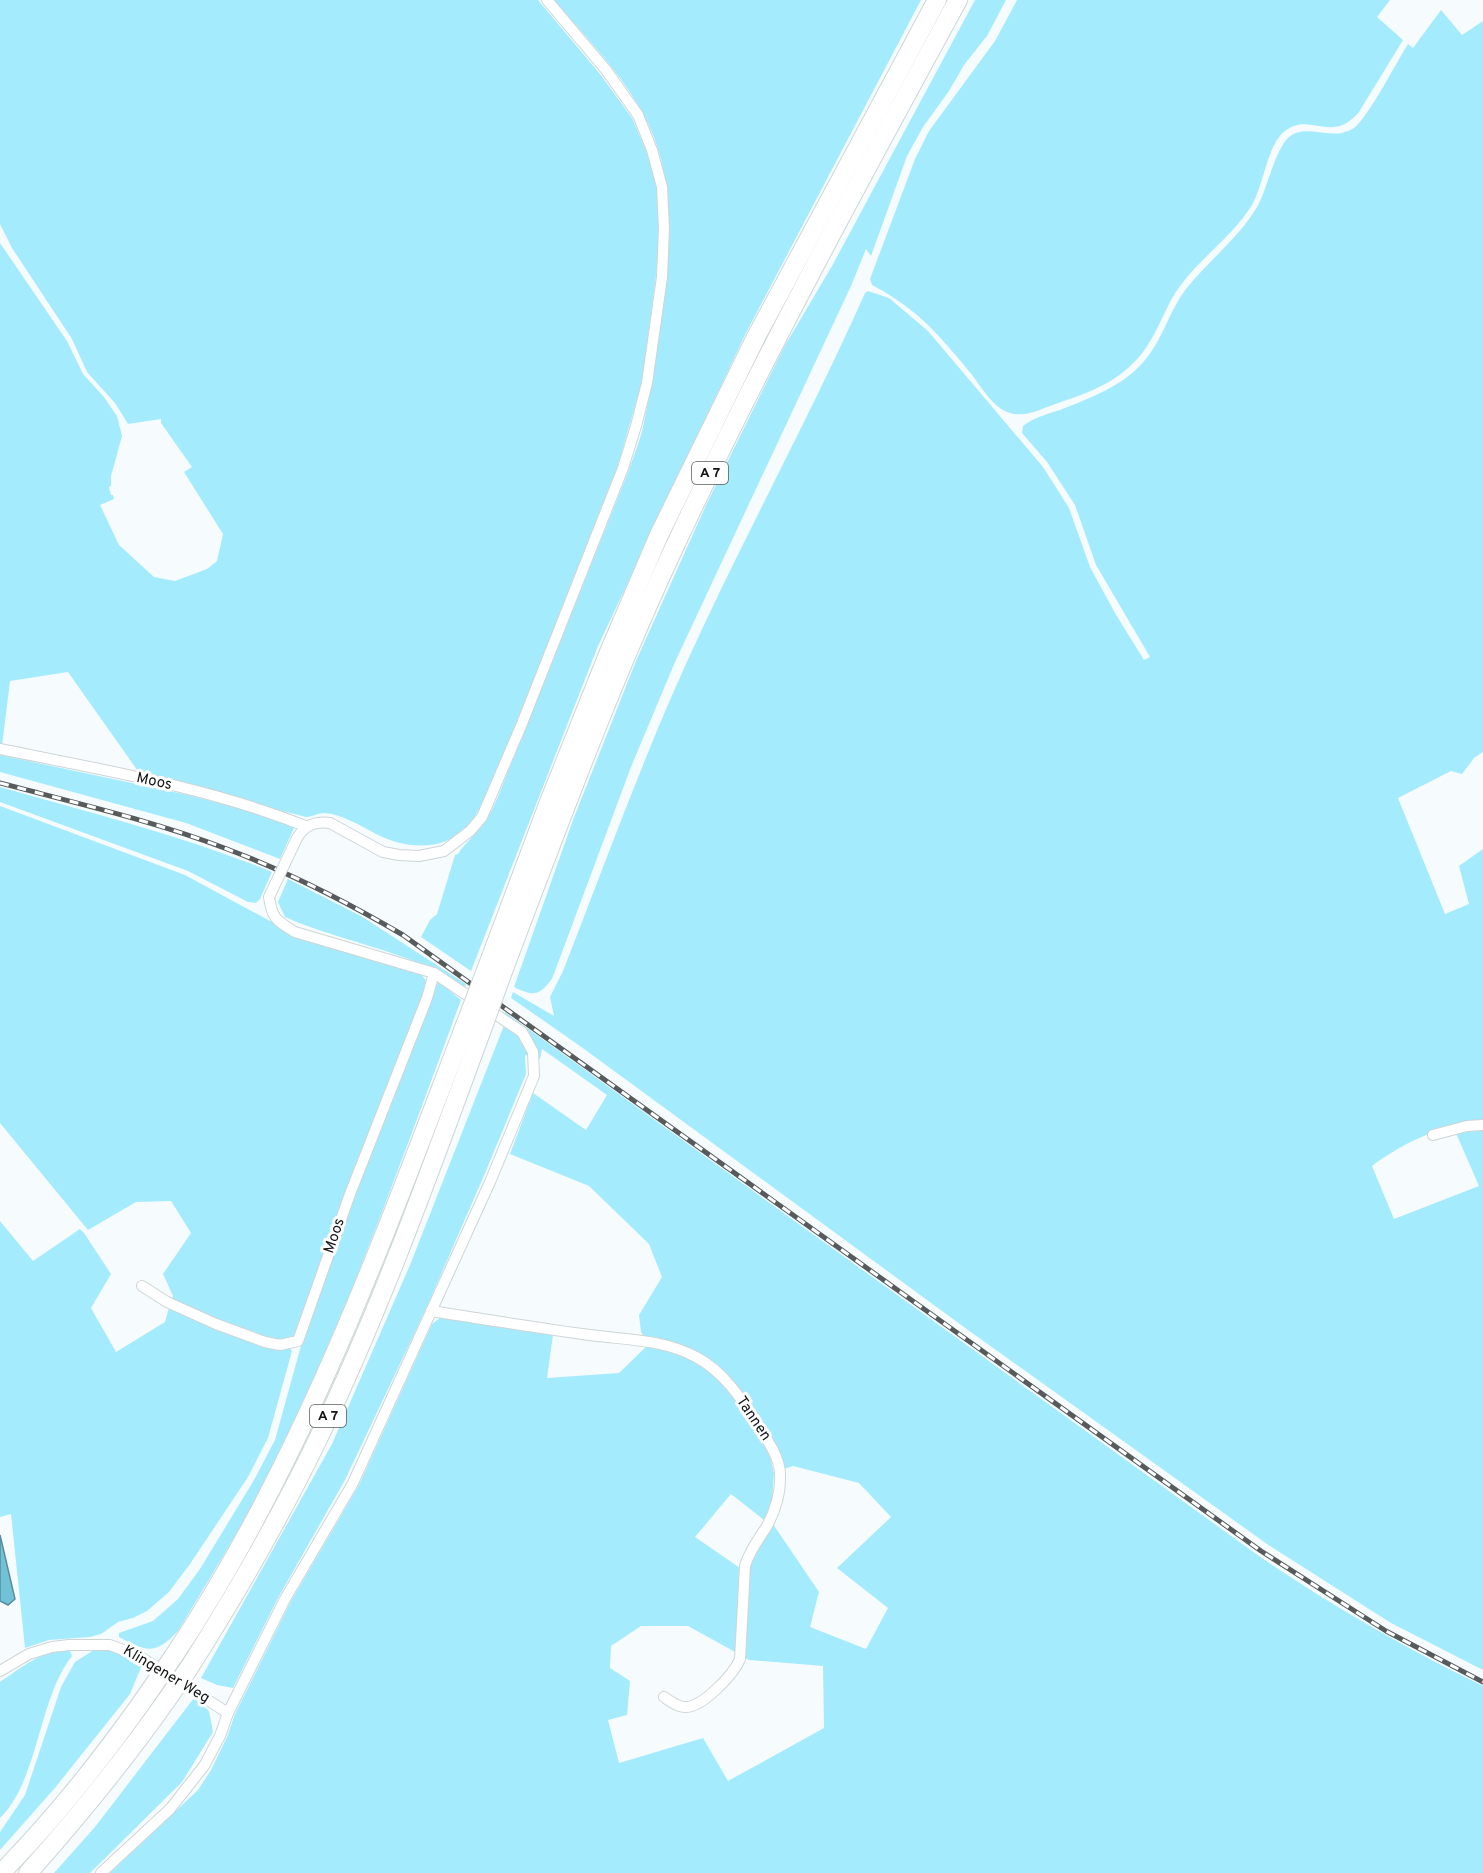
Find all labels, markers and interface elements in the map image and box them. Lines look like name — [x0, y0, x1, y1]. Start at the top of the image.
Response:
road number: A 7 — [692, 462, 728, 484]
street label: Moos — [134, 769, 174, 795]
street label: Moos — [320, 1216, 350, 1256]
street label: Tannen — [731, 1393, 775, 1445]
road number: A 7 — [310, 1405, 346, 1427]
street label: Klingener Weg — [119, 1642, 213, 1708]

